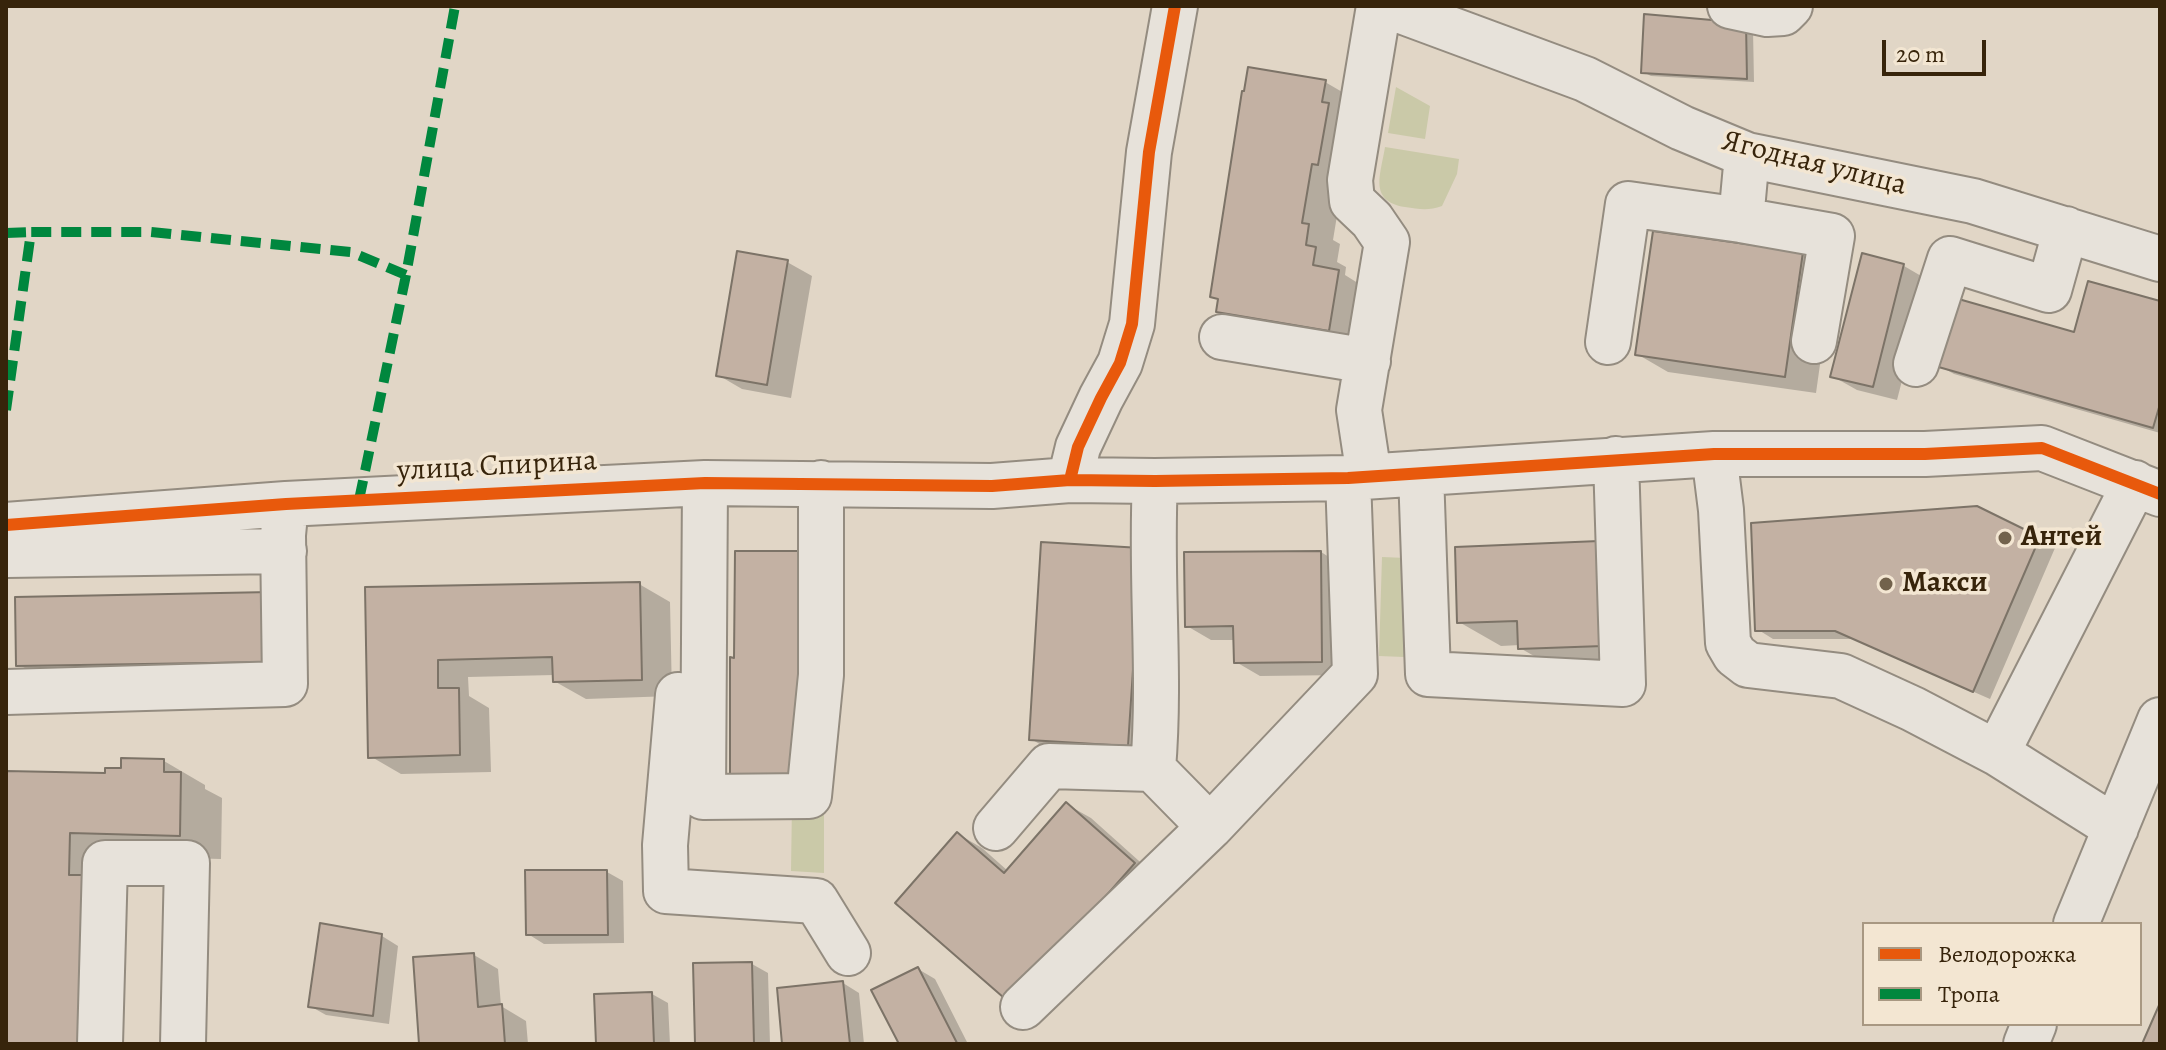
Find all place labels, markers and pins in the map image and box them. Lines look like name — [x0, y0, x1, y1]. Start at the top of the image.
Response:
place label: Антей — [2021, 520, 2102, 556]
marker: Антей — [1996, 529, 2014, 547]
place label: Макси — [1902, 566, 1988, 602]
marker: Макси — [1877, 575, 1895, 593]

